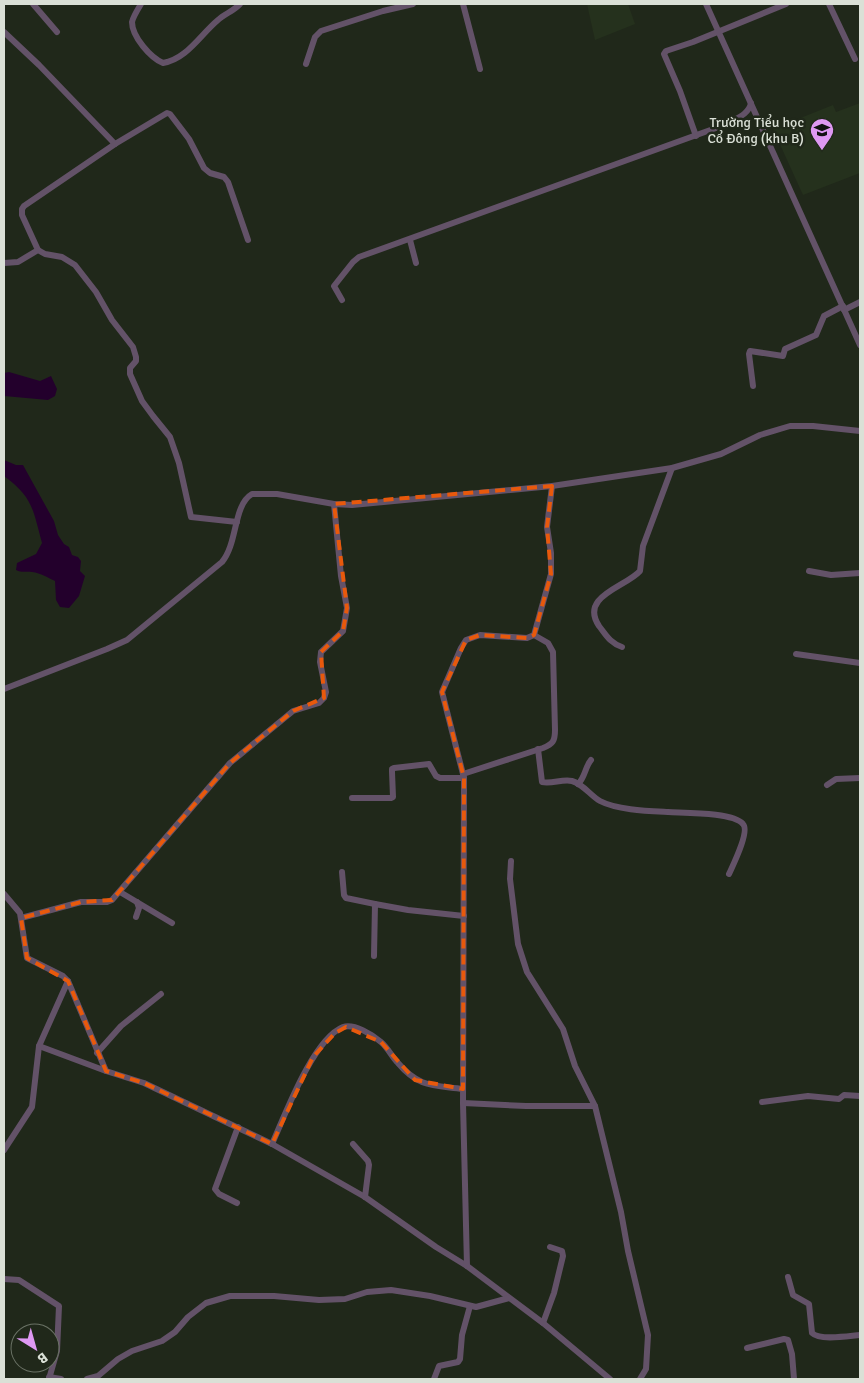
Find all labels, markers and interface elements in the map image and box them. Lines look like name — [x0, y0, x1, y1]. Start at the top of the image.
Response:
place label: Trường Tiểu học Cổ Đông (khu B) — [707, 114, 804, 147]
school or university icon: Trường Tiểu học Cổ Đông (khu B) — [809, 117, 835, 151]
north arrow — [10, 1323, 60, 1373]
text: B — [34, 1349, 51, 1368]

